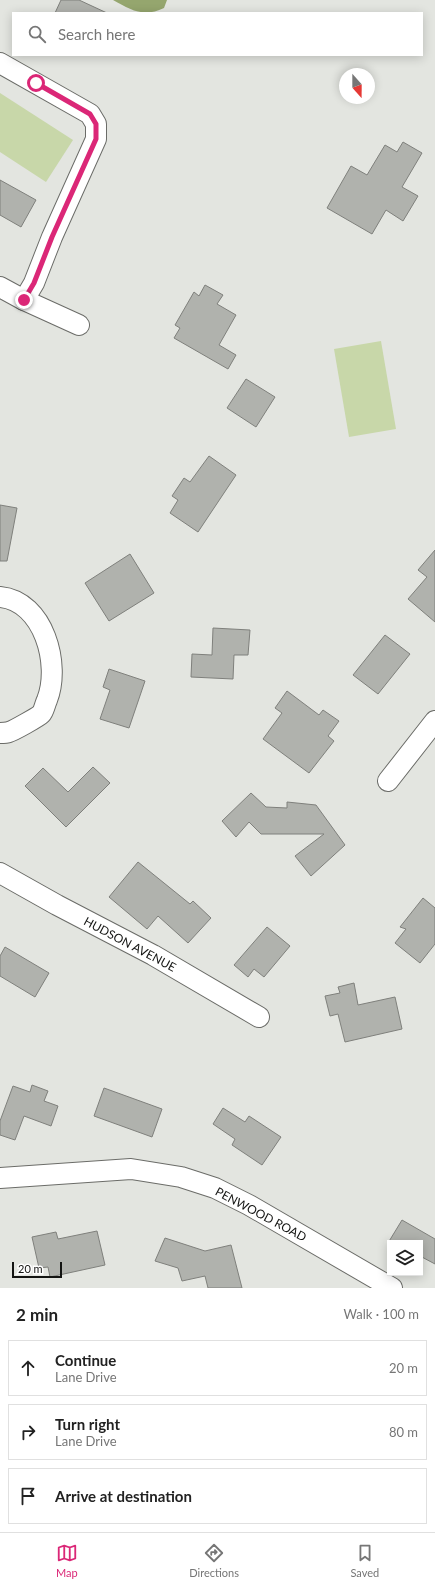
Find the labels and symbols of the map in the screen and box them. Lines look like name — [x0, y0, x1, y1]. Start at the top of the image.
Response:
north arrow — [339, 68, 375, 104]
route start — [27, 74, 45, 92]
route end — [15, 291, 33, 309]
street label: HUDSON AVENUE — [81, 913, 179, 975]
street label: PENWOOD ROAD — [213, 1184, 309, 1244]
scale bar — [12, 1260, 62, 1279]

